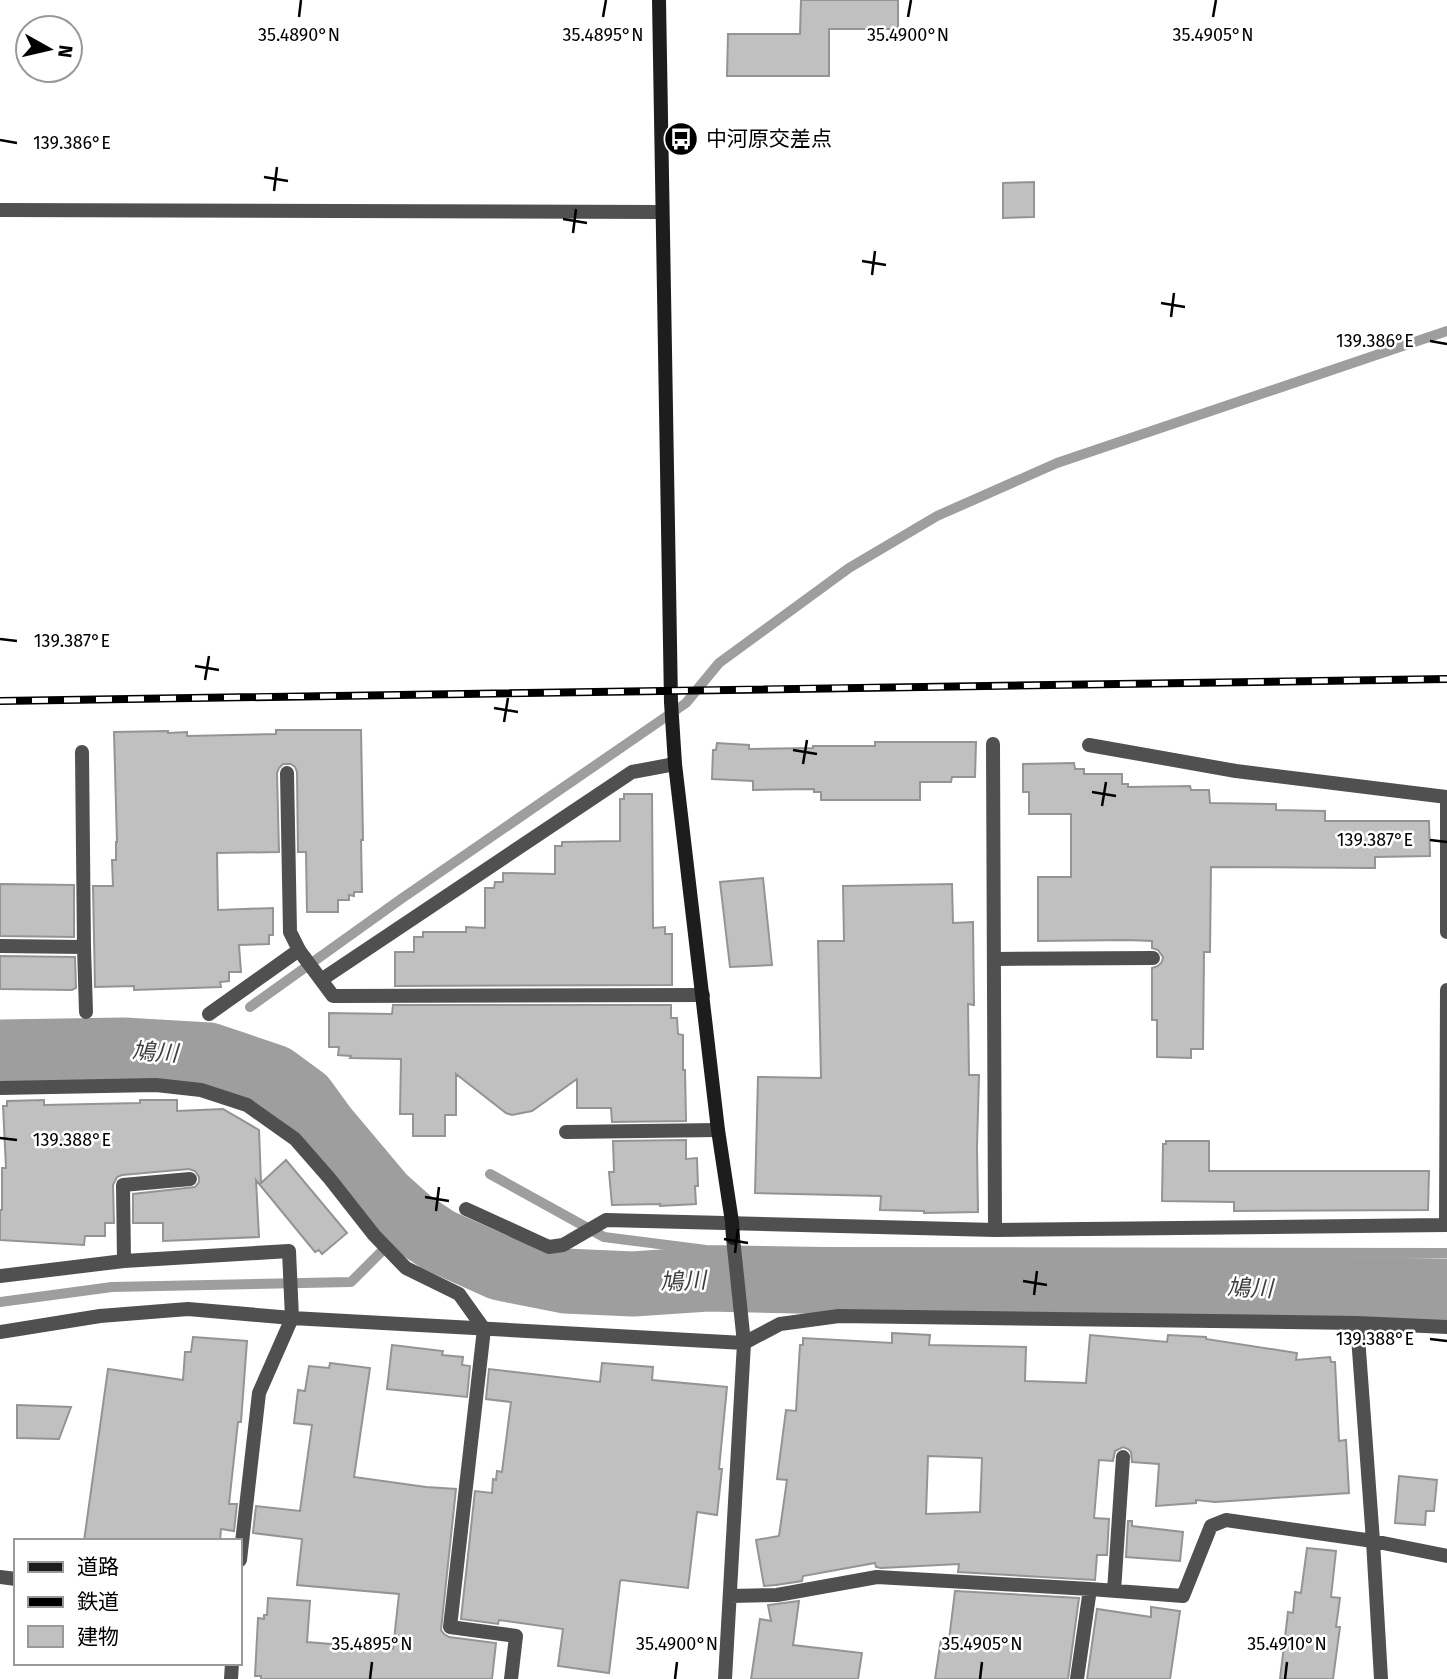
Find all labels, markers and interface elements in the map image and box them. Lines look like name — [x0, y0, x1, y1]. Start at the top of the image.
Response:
north arrow — [14, 14, 84, 84]
text: 35.4890°N — [258, 24, 340, 46]
text: 35.4895°N — [563, 24, 643, 46]
text: 35.4900°N — [867, 24, 949, 46]
text: 35.4905°N — [1173, 24, 1253, 46]
text: N — [53, 43, 78, 59]
bus stop icon: 中河原交差点 — [662, 120, 700, 158]
place label: 中河原交差点 — [706, 126, 832, 152]
text: 139.386°E — [33, 132, 111, 154]
text: 139.386°E — [1336, 330, 1414, 352]
text: 139.387°E — [34, 630, 110, 652]
text: 139.387°E — [1337, 829, 1413, 851]
water label: 鳩川 — [131, 1037, 182, 1067]
text: 139.388°E — [33, 1129, 111, 1151]
water label: 鳩川 — [659, 1266, 710, 1296]
water label: 鳩川 — [1227, 1274, 1276, 1302]
text: 139.388°E — [1336, 1328, 1414, 1350]
legend — [14, 1539, 242, 1665]
text: 道路 — [77, 1554, 119, 1580]
text: 鉄道 — [77, 1589, 119, 1615]
text: 建物 — [77, 1624, 119, 1650]
text: 35.4895°N — [332, 1633, 412, 1655]
text: 35.4900°N — [636, 1633, 718, 1655]
text: 35.4905°N — [942, 1633, 1022, 1655]
text: 35.4910°N — [1247, 1633, 1327, 1655]

